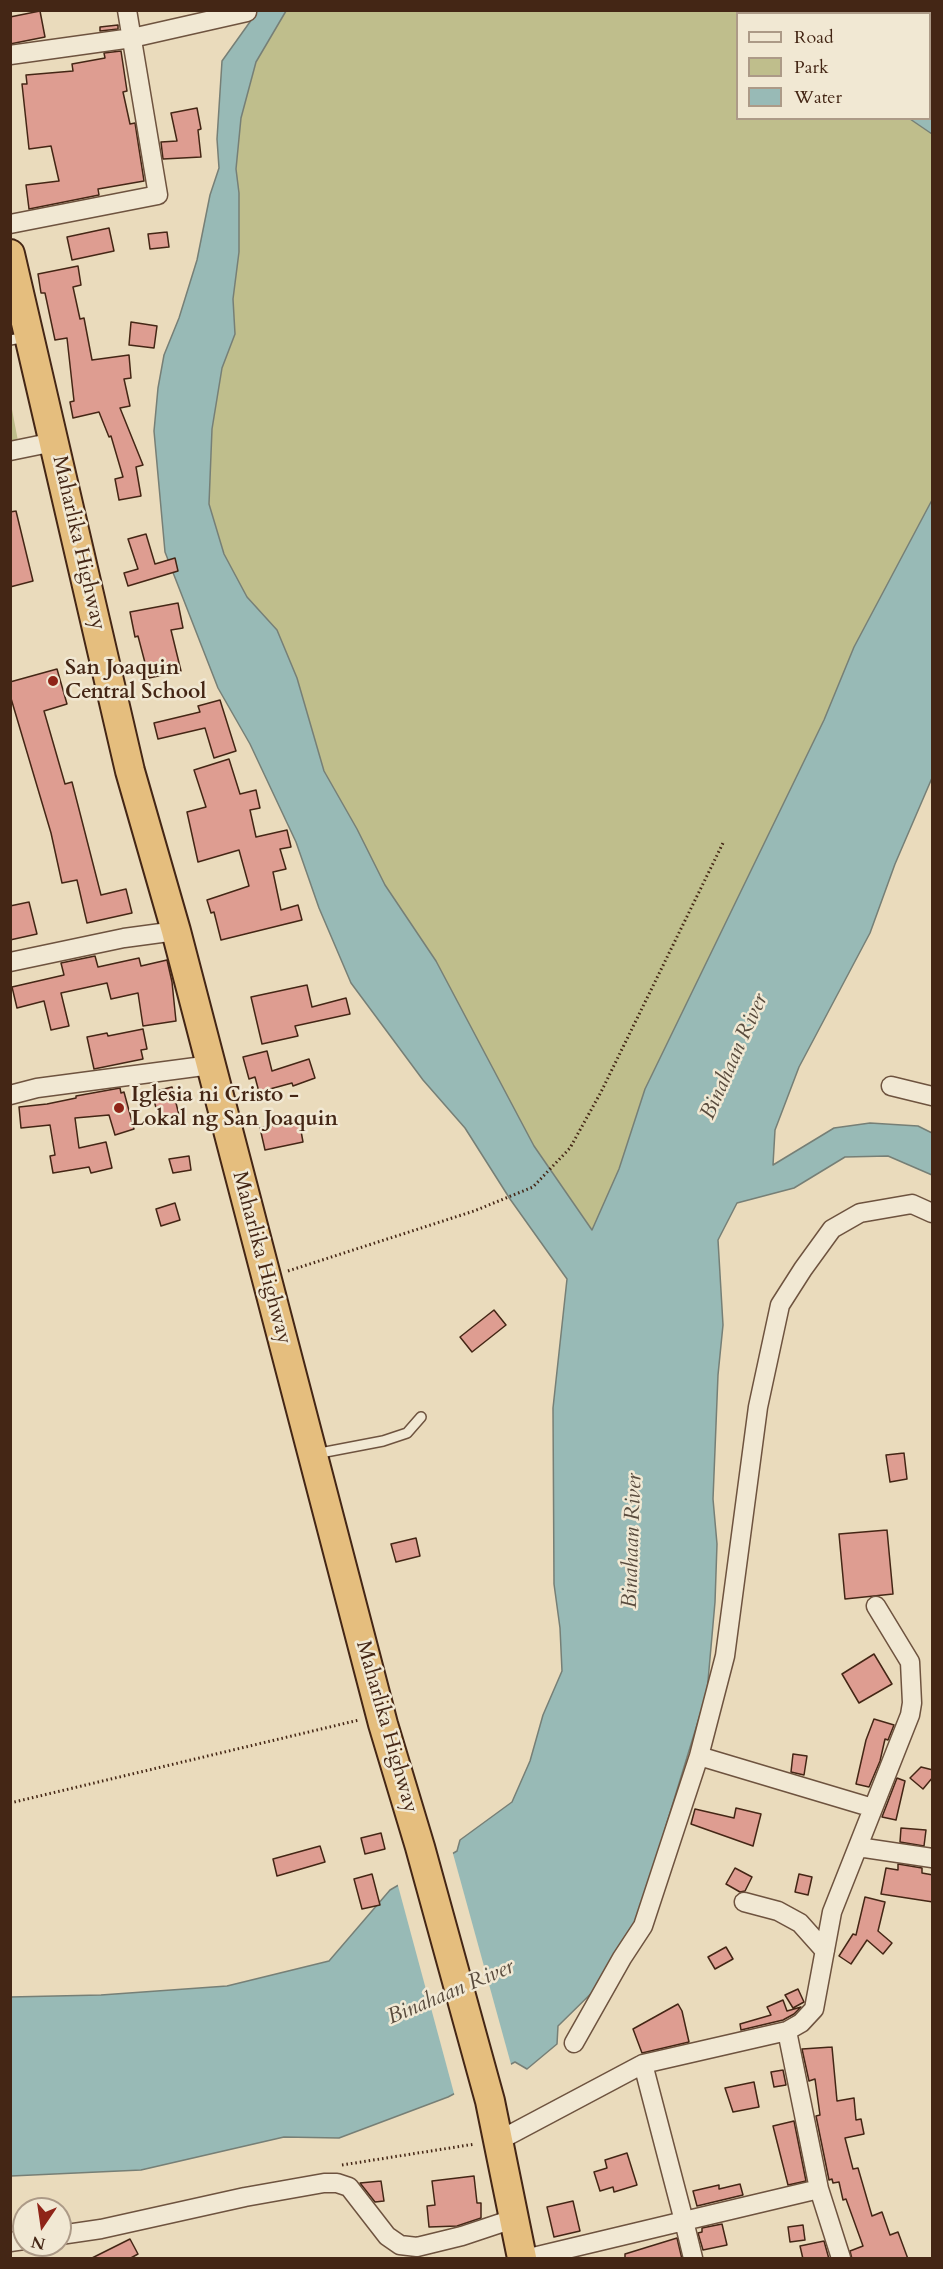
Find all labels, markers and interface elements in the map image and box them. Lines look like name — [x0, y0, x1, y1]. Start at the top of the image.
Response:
legend — [736, 12, 931, 120]
text: Road — [794, 25, 834, 50]
text: Park — [794, 55, 829, 80]
text: Water — [794, 85, 842, 110]
street label: Maharlika Highway — [46, 453, 110, 633]
place label: San Joaquin Central School — [65, 656, 206, 706]
marker: San Joaquin Central School — [46, 674, 60, 688]
water label: Binahaan River — [695, 990, 775, 1124]
place label: Iglesia ni Cristo - Lokal ng San Joaquin — [131, 1083, 338, 1133]
marker: Iglesia ni Cristo - Lokal ng San Joaquin — [112, 1101, 126, 1115]
street label: Maharlika Highway — [226, 1169, 296, 1347]
water label: Binahaan River — [617, 1473, 649, 1609]
street label: Maharlika Highway — [349, 1638, 423, 1816]
water label: Binahaan River — [384, 1954, 518, 2032]
north arrow — [12, 2197, 72, 2257]
text: N — [29, 2230, 48, 2255]

